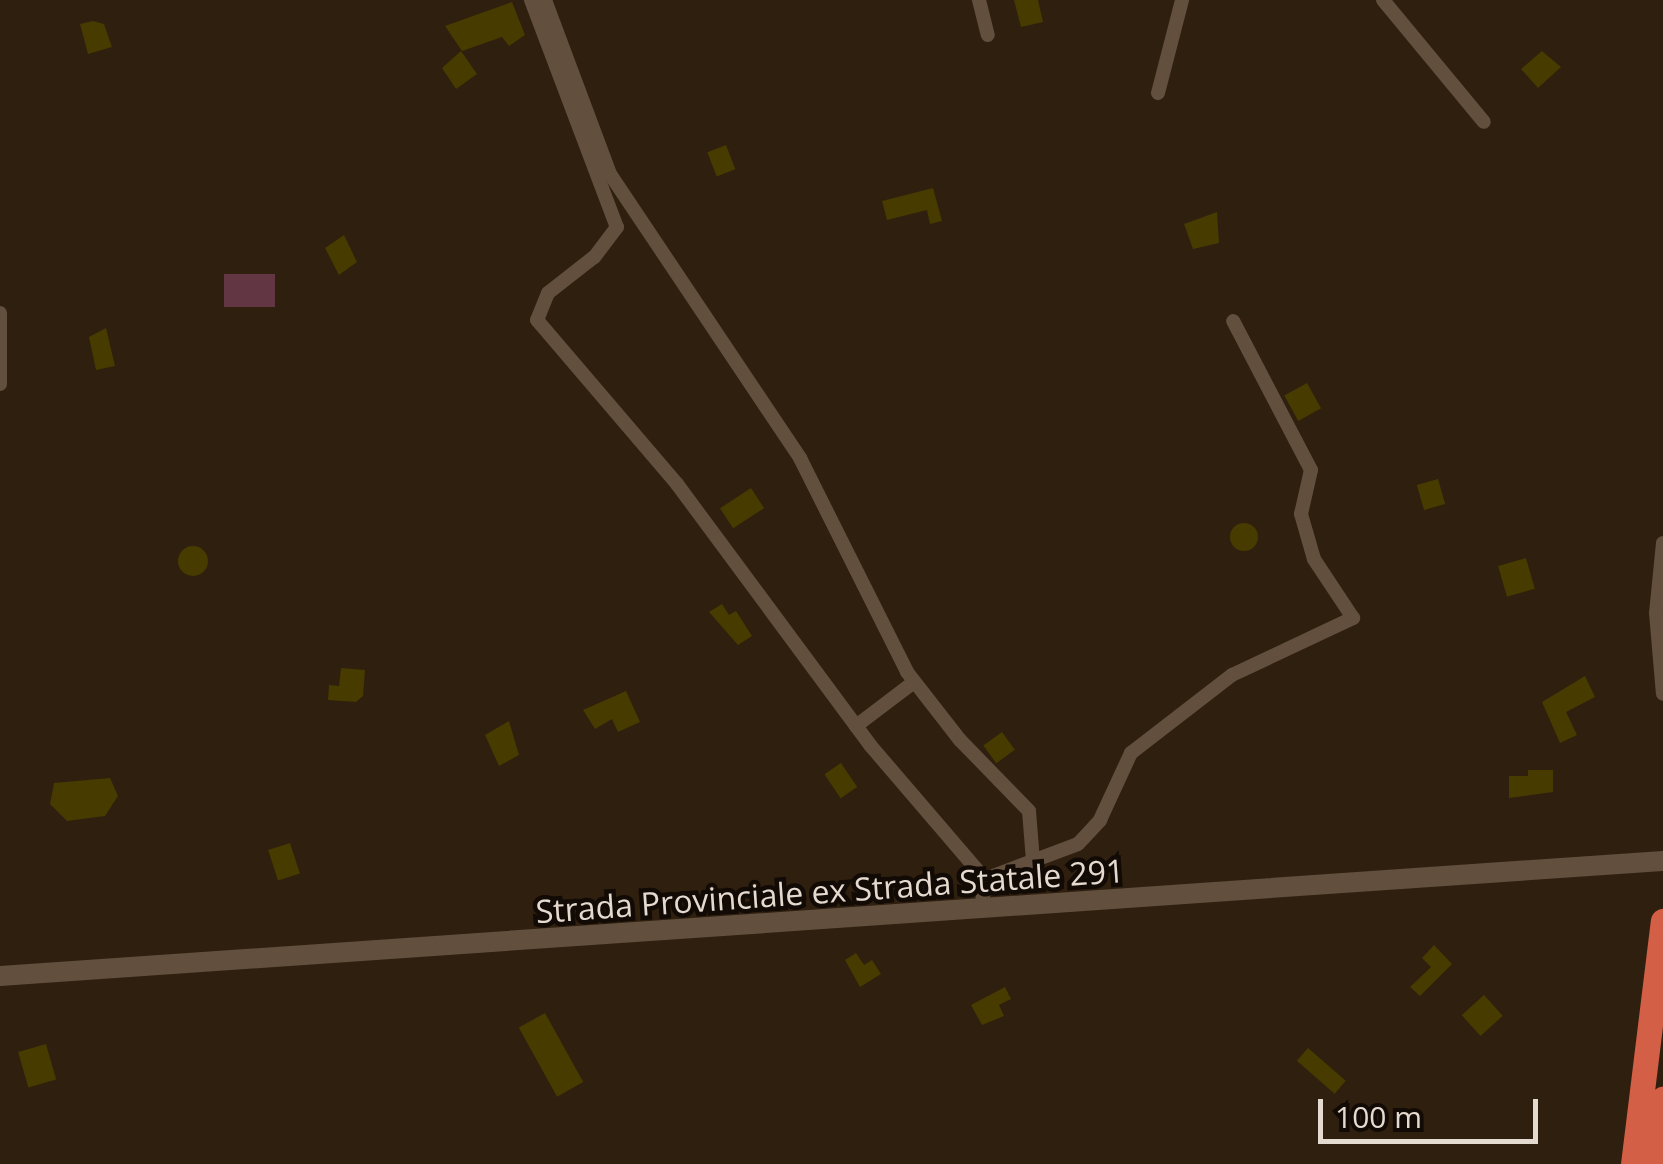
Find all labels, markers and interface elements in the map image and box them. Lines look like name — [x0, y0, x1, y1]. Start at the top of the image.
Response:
street label: Strada Provinciale ex Strada Statale 291 — [534, 851, 1126, 931]
scale bar — [1323, 1079, 1543, 1141]
text: 100 m — [1335, 1096, 1422, 1137]

